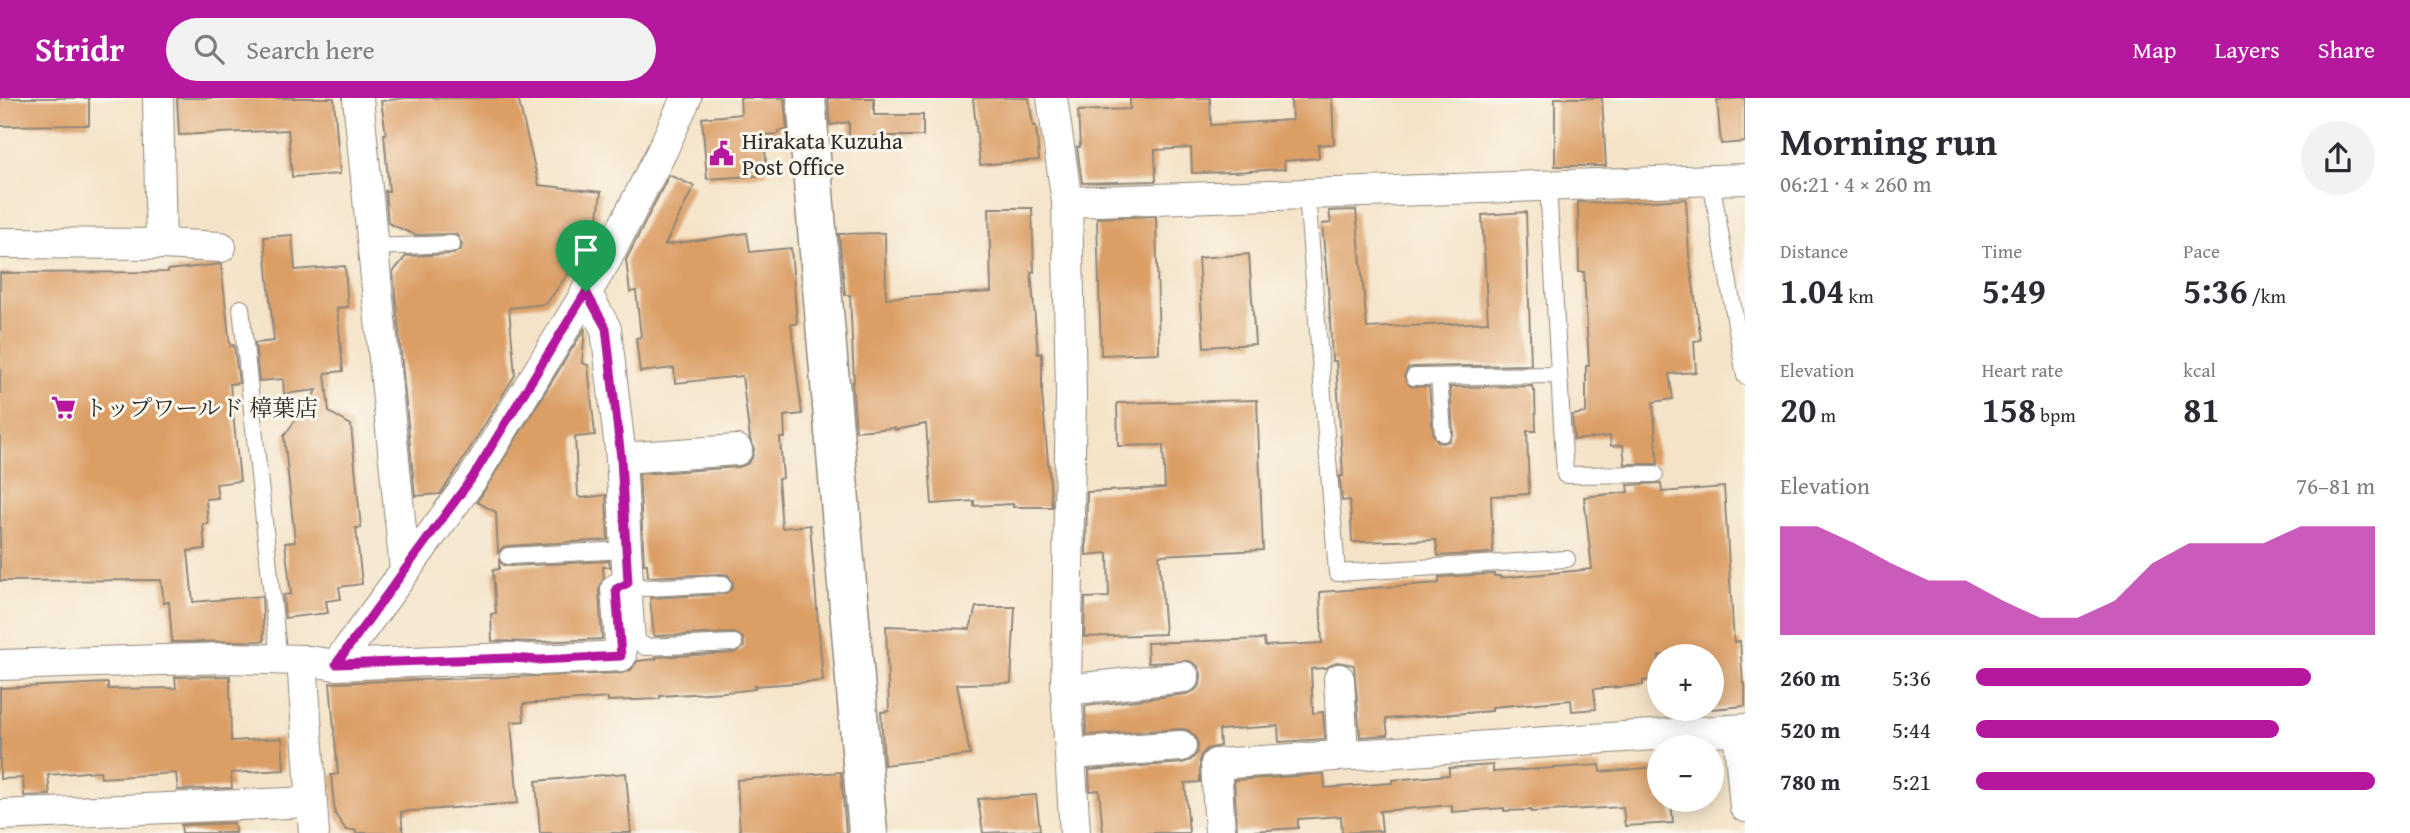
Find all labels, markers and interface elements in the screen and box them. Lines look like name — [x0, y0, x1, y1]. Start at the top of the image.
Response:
search box — [166, 18, 656, 81]
text: Stridr — [35, 25, 124, 73]
icon: search — [190, 30, 228, 68]
text: Search here — [246, 30, 375, 69]
text: Map — [2133, 32, 2176, 67]
text: Layers — [2214, 32, 2280, 67]
text: Share — [2318, 32, 2375, 67]
text: Morning run — [1780, 113, 1997, 169]
button: share — [2301, 121, 2375, 195]
place label: Hirakata Kuzuha Post Office — [742, 124, 903, 183]
public building icon: Hirakata Kuzuha Post Office — [708, 139, 736, 167]
text: 06:21 · 4 × 260 m — [1780, 167, 1932, 200]
pin — [556, 220, 616, 292]
icon: arrive — [567, 231, 605, 269]
text: Distance — [1780, 237, 1848, 265]
text: Time — [1982, 237, 2022, 265]
text: Pace — [2183, 237, 2220, 265]
text: 1.04 — [1780, 265, 1844, 316]
text: 5:49 — [1982, 265, 2046, 316]
text: 5:36 — [2183, 265, 2248, 316]
text: km — [1844, 282, 1874, 310]
text: /km — [2248, 282, 2286, 310]
text: Elevation — [1780, 356, 1854, 384]
text: Heart rate — [1982, 356, 2063, 384]
text: kcal — [2183, 356, 2216, 384]
text: 20 — [1780, 384, 1816, 435]
text: 158 — [1982, 384, 2036, 435]
text: 81 — [2183, 384, 2220, 435]
place label: トップワールド 樟葉店 — [84, 391, 318, 424]
supermarket icon: トップワールド 樟葉店 — [50, 393, 78, 421]
text: m — [1816, 401, 1836, 429]
text: bpm — [2036, 401, 2076, 429]
text: Elevation — [1780, 469, 1870, 502]
text: 76–81 m — [2296, 469, 2375, 502]
map controls — [1647, 644, 1724, 812]
button: + — [1647, 644, 1724, 721]
text: 260 m — [1780, 661, 1841, 694]
text: 5:36 — [1892, 661, 1931, 694]
text: 520 m — [1780, 713, 1841, 746]
text: 5:44 — [1892, 713, 1931, 746]
button: − — [1647, 735, 1724, 812]
text: 780 m — [1780, 765, 1841, 798]
text: 5:21 — [1892, 765, 1931, 798]

